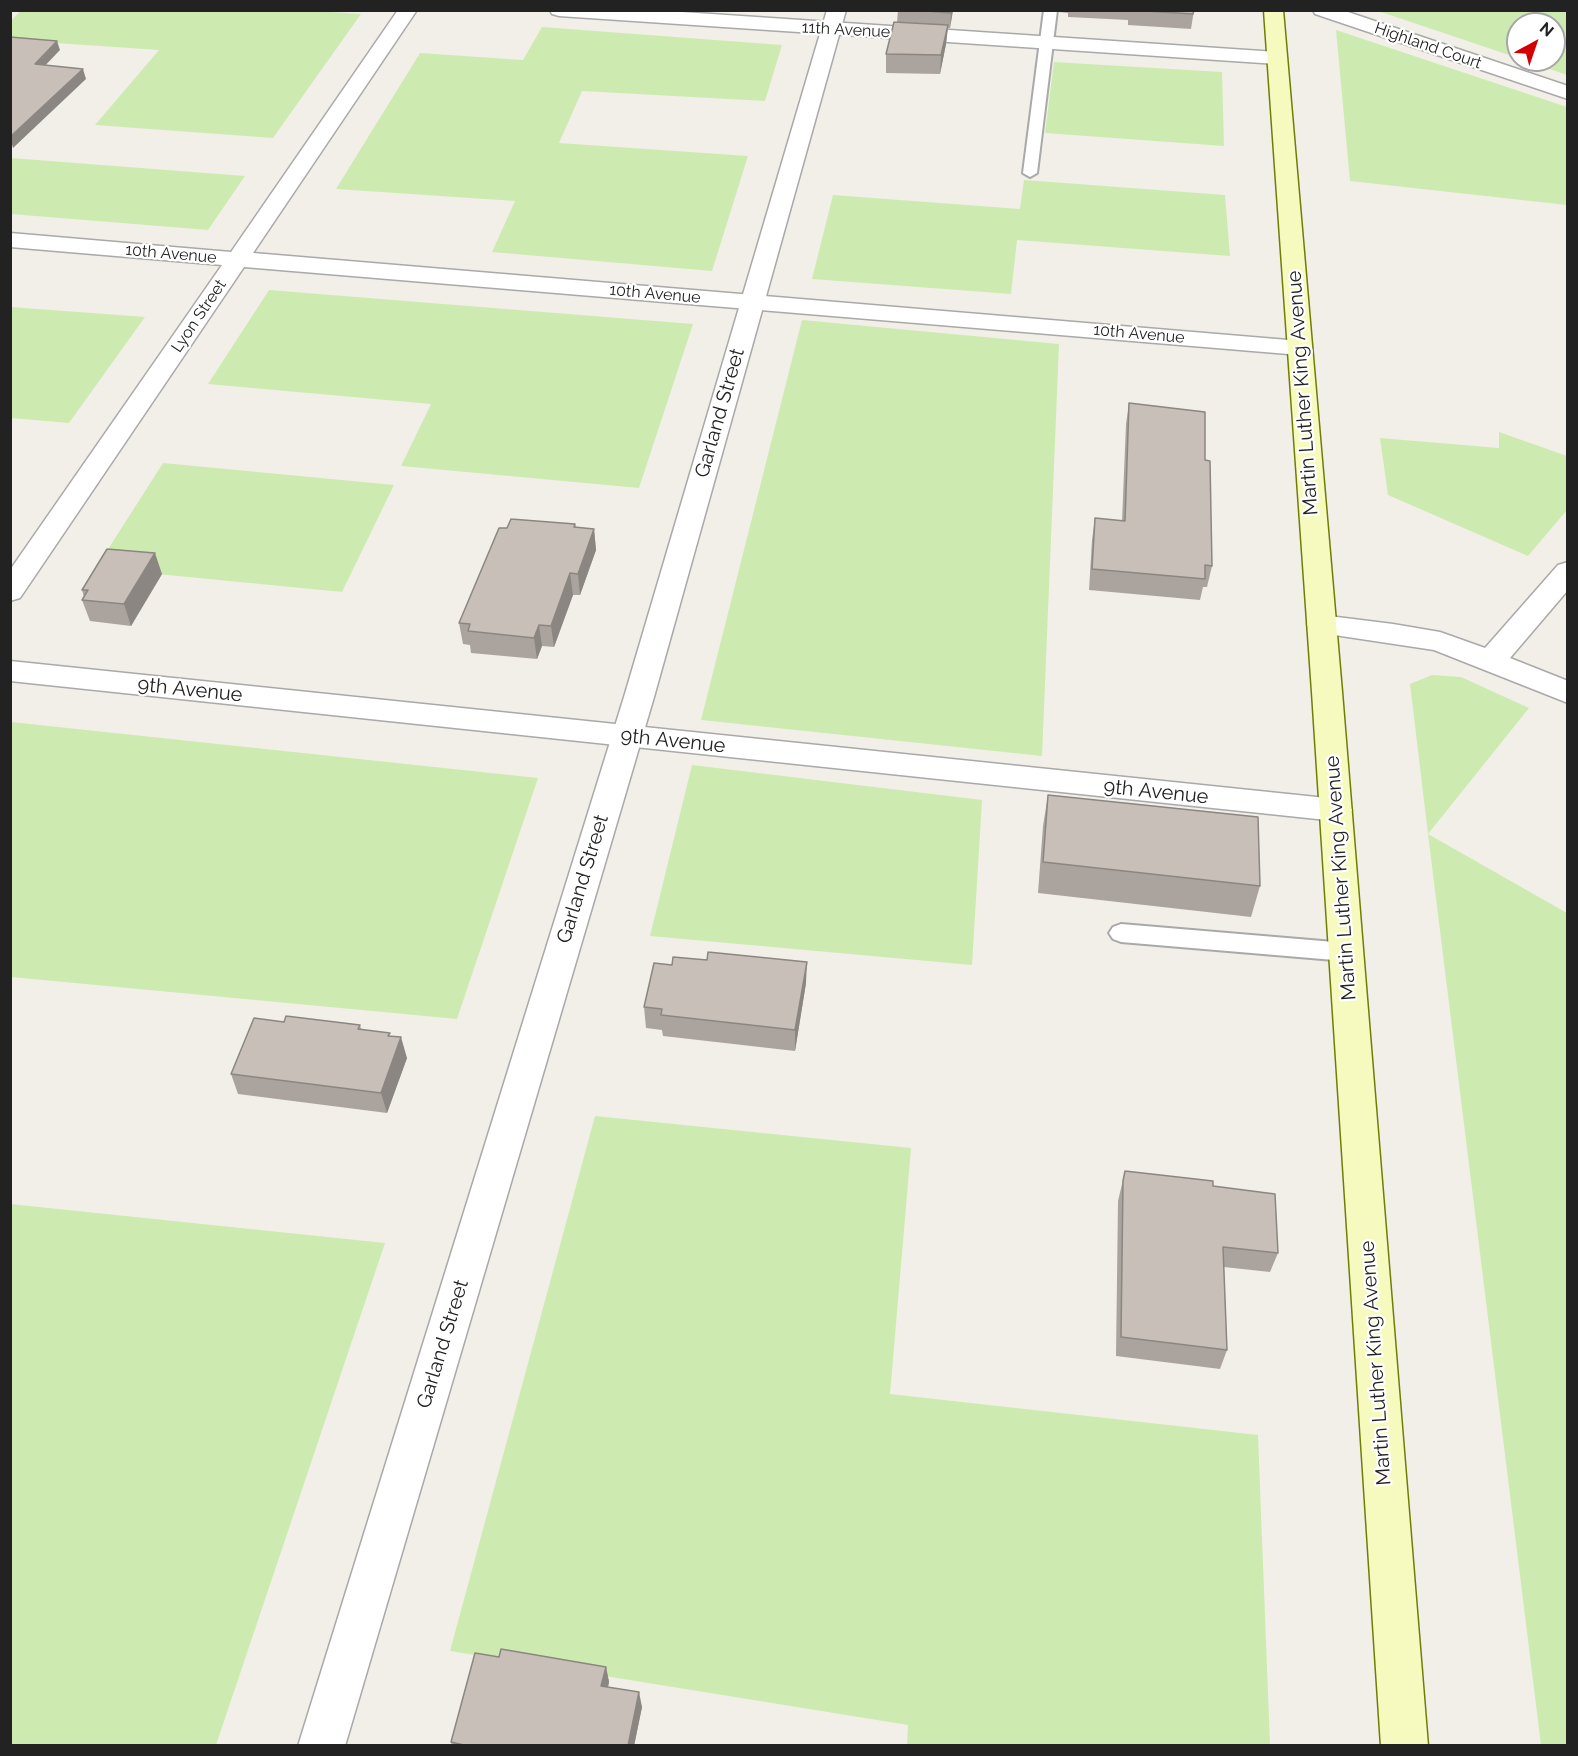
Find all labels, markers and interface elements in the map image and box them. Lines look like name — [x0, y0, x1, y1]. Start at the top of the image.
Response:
north arrow — [1506, 12, 1566, 72]
street label: 11th Avenue — [801, 18, 891, 42]
text: N — [1536, 18, 1557, 41]
street label: Highland Court — [1372, 19, 1484, 73]
street label: 10th Avenue — [125, 240, 217, 268]
street label: Martin Luther King Avenue — [1282, 270, 1324, 516]
street label: Lyon Street — [168, 276, 230, 356]
street label: 10th Avenue — [609, 280, 701, 308]
street label: 10th Avenue — [1093, 320, 1185, 348]
street label: Garland Street — [690, 346, 750, 480]
street label: 9th Avenue — [136, 673, 244, 707]
street label: 9th Avenue — [619, 724, 727, 758]
street label: Martin Luther King Avenue — [1320, 755, 1362, 1001]
street label: 9th Avenue — [1102, 775, 1210, 809]
street label: Garland Street — [552, 812, 614, 946]
street label: Martin Luther King Avenue — [1355, 1240, 1397, 1486]
street label: Garland Street — [412, 1277, 474, 1411]

